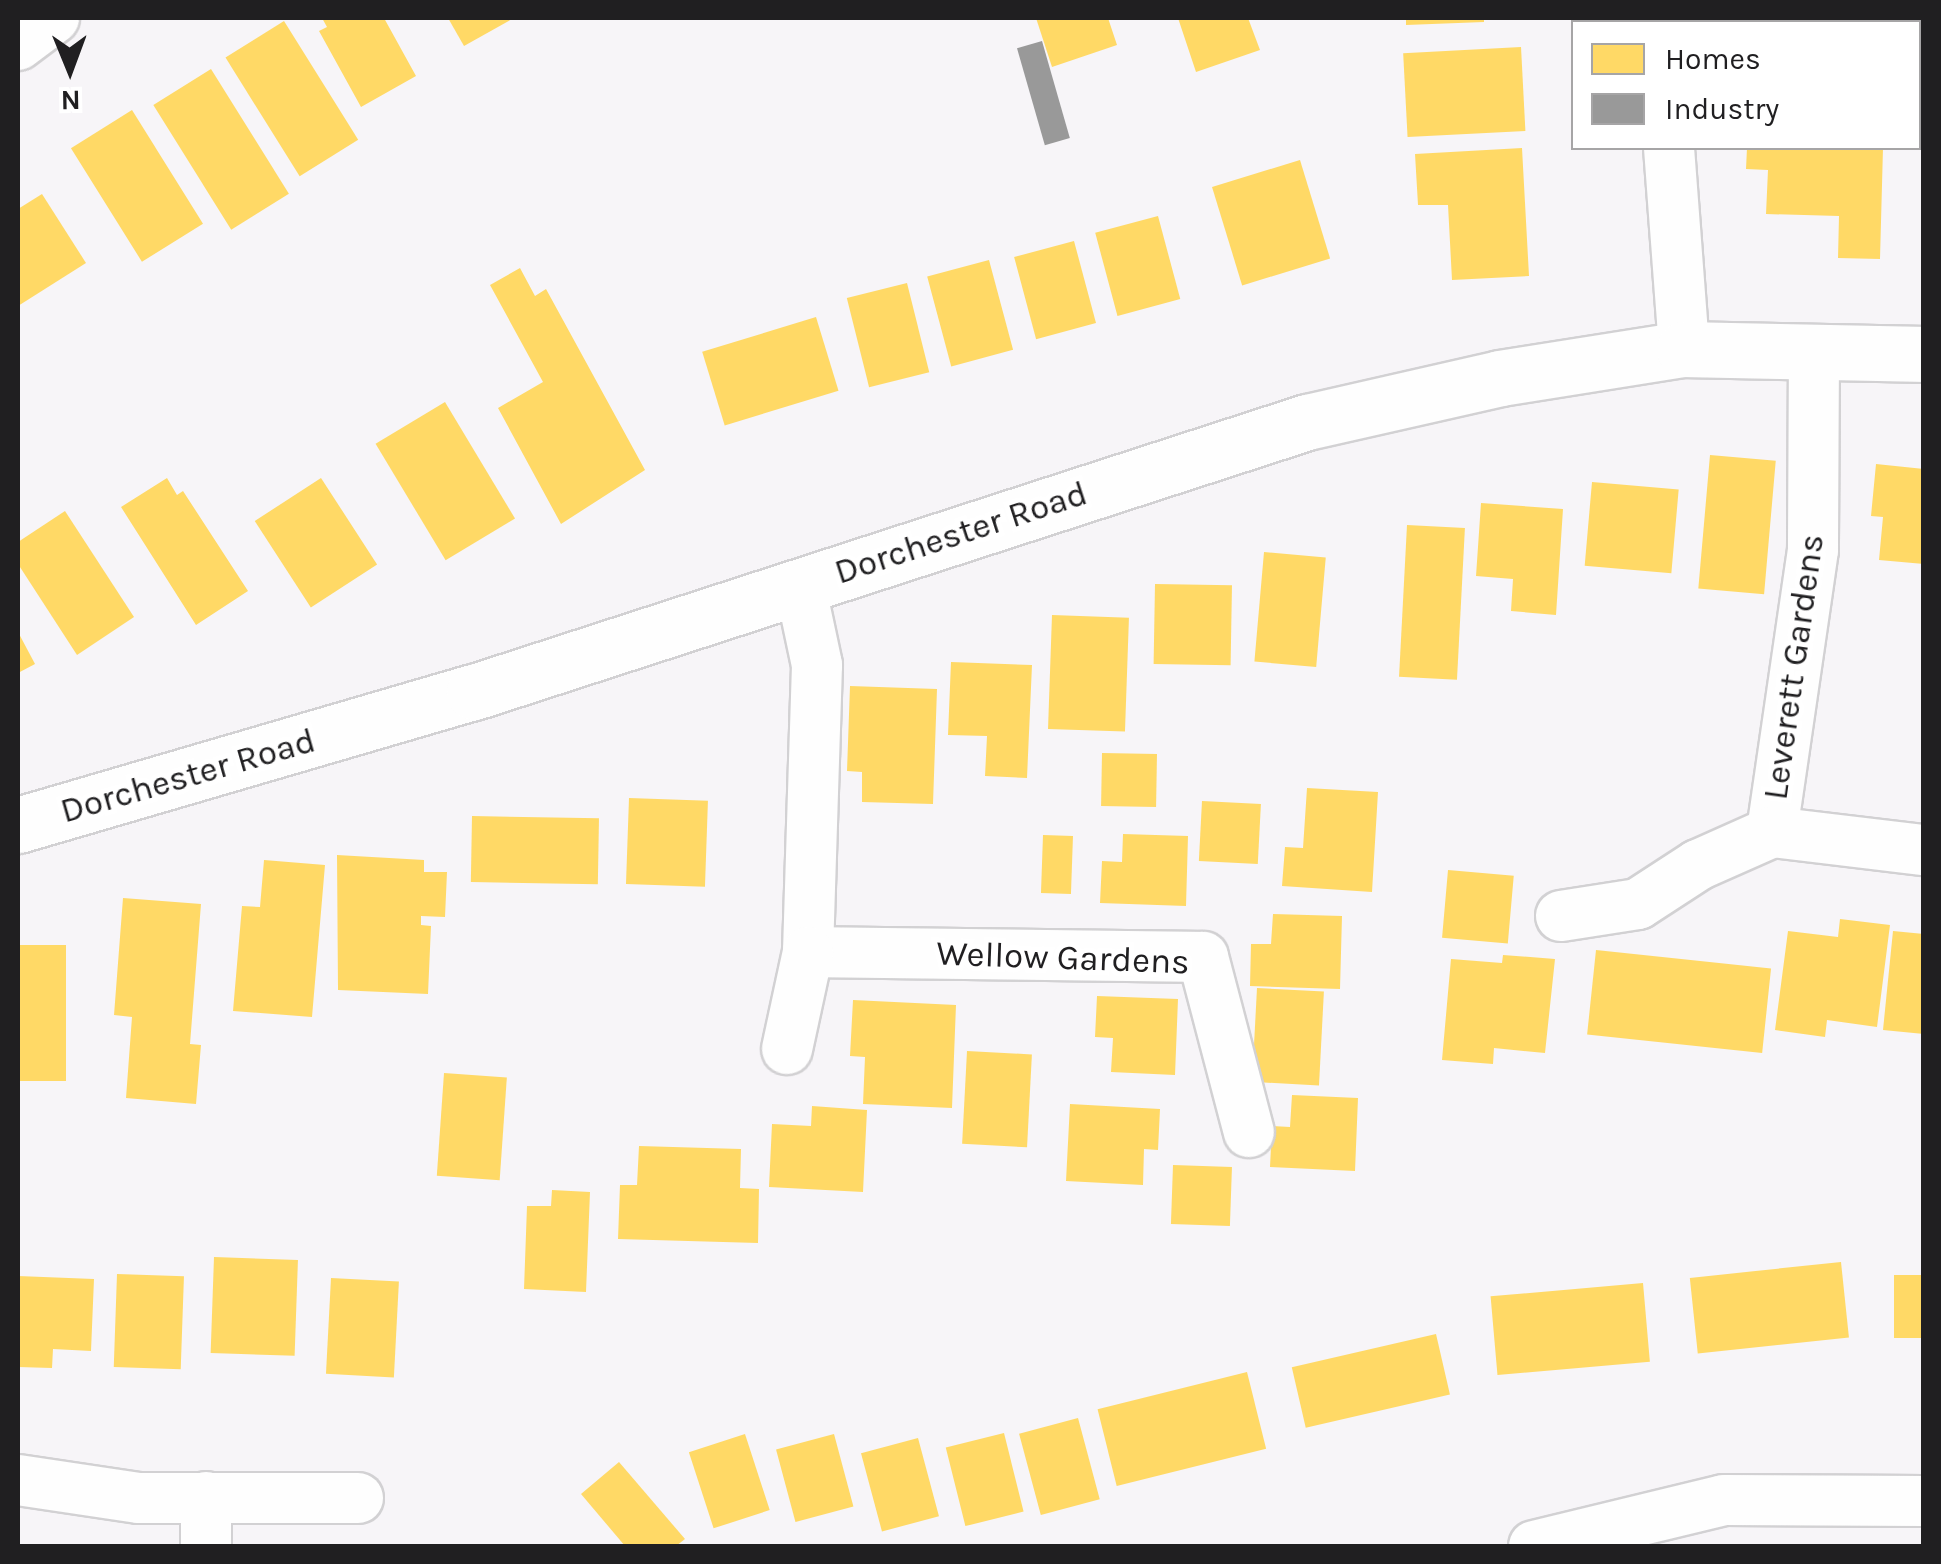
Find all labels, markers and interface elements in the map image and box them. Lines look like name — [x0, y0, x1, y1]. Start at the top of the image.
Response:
north arrow — [20, 20, 120, 120]
legend — [1571, 20, 1921, 150]
text: Homes — [1665, 41, 1761, 77]
text: N — [60, 84, 81, 117]
text: Industry — [1665, 91, 1779, 127]
street label: Dorchester Road — [829, 472, 1093, 594]
street label: Leverett Gardens — [1755, 531, 1833, 803]
street label: Dorchester Road — [56, 720, 320, 832]
street label: Wellow Gardens — [936, 933, 1190, 983]

